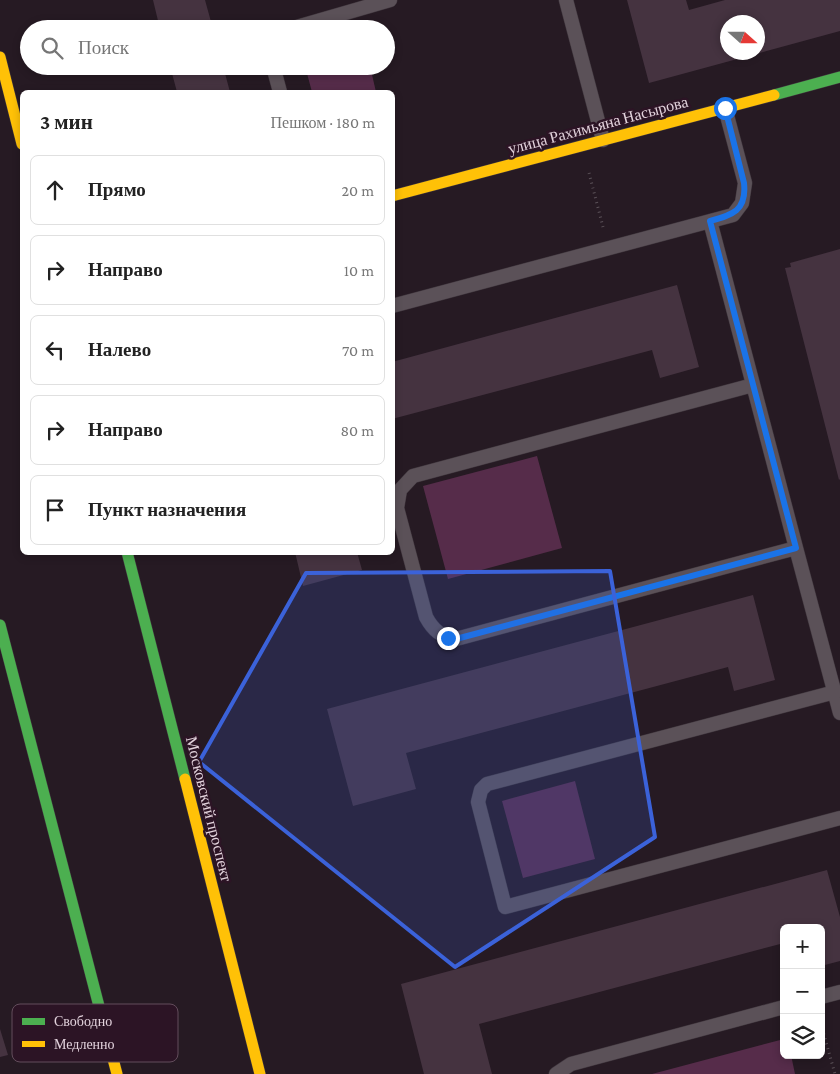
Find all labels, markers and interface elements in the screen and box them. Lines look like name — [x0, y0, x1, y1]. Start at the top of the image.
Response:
north arrow — [720, 15, 765, 60]
search box — [20, 20, 395, 75]
icon: search — [38, 34, 66, 62]
text: Поиск — [78, 37, 129, 58]
street label: улица Рахимьяна Насырова — [506, 93, 690, 158]
route start — [714, 97, 737, 120]
text: 3 мин — [40, 110, 93, 134]
text: Пешком · 180 m — [271, 114, 375, 131]
icon: ahead — [41, 176, 69, 204]
text: Прямо — [88, 179, 146, 200]
text: 20 m — [341, 182, 374, 199]
icon: right — [41, 256, 69, 284]
text: Направо — [88, 259, 163, 280]
text: 10 m — [344, 262, 374, 279]
icon: left — [41, 336, 69, 364]
text: Налево — [88, 339, 151, 360]
text: 70 m — [342, 342, 374, 359]
icon: right — [41, 416, 69, 444]
text: Направо — [88, 419, 163, 440]
text: 80 m — [340, 422, 374, 439]
icon: arrive — [41, 496, 69, 524]
text: Пункт назначения — [88, 499, 246, 520]
route end — [437, 627, 460, 650]
street label: Московский проспект — [182, 735, 235, 884]
map controls — [780, 924, 825, 1059]
button: + — [780, 924, 825, 969]
button: − — [780, 969, 825, 1014]
legend — [12, 1004, 178, 1062]
text: Свободно — [54, 1013, 112, 1029]
button: layers — [780, 1014, 825, 1059]
text: Медленно — [54, 1036, 115, 1052]

